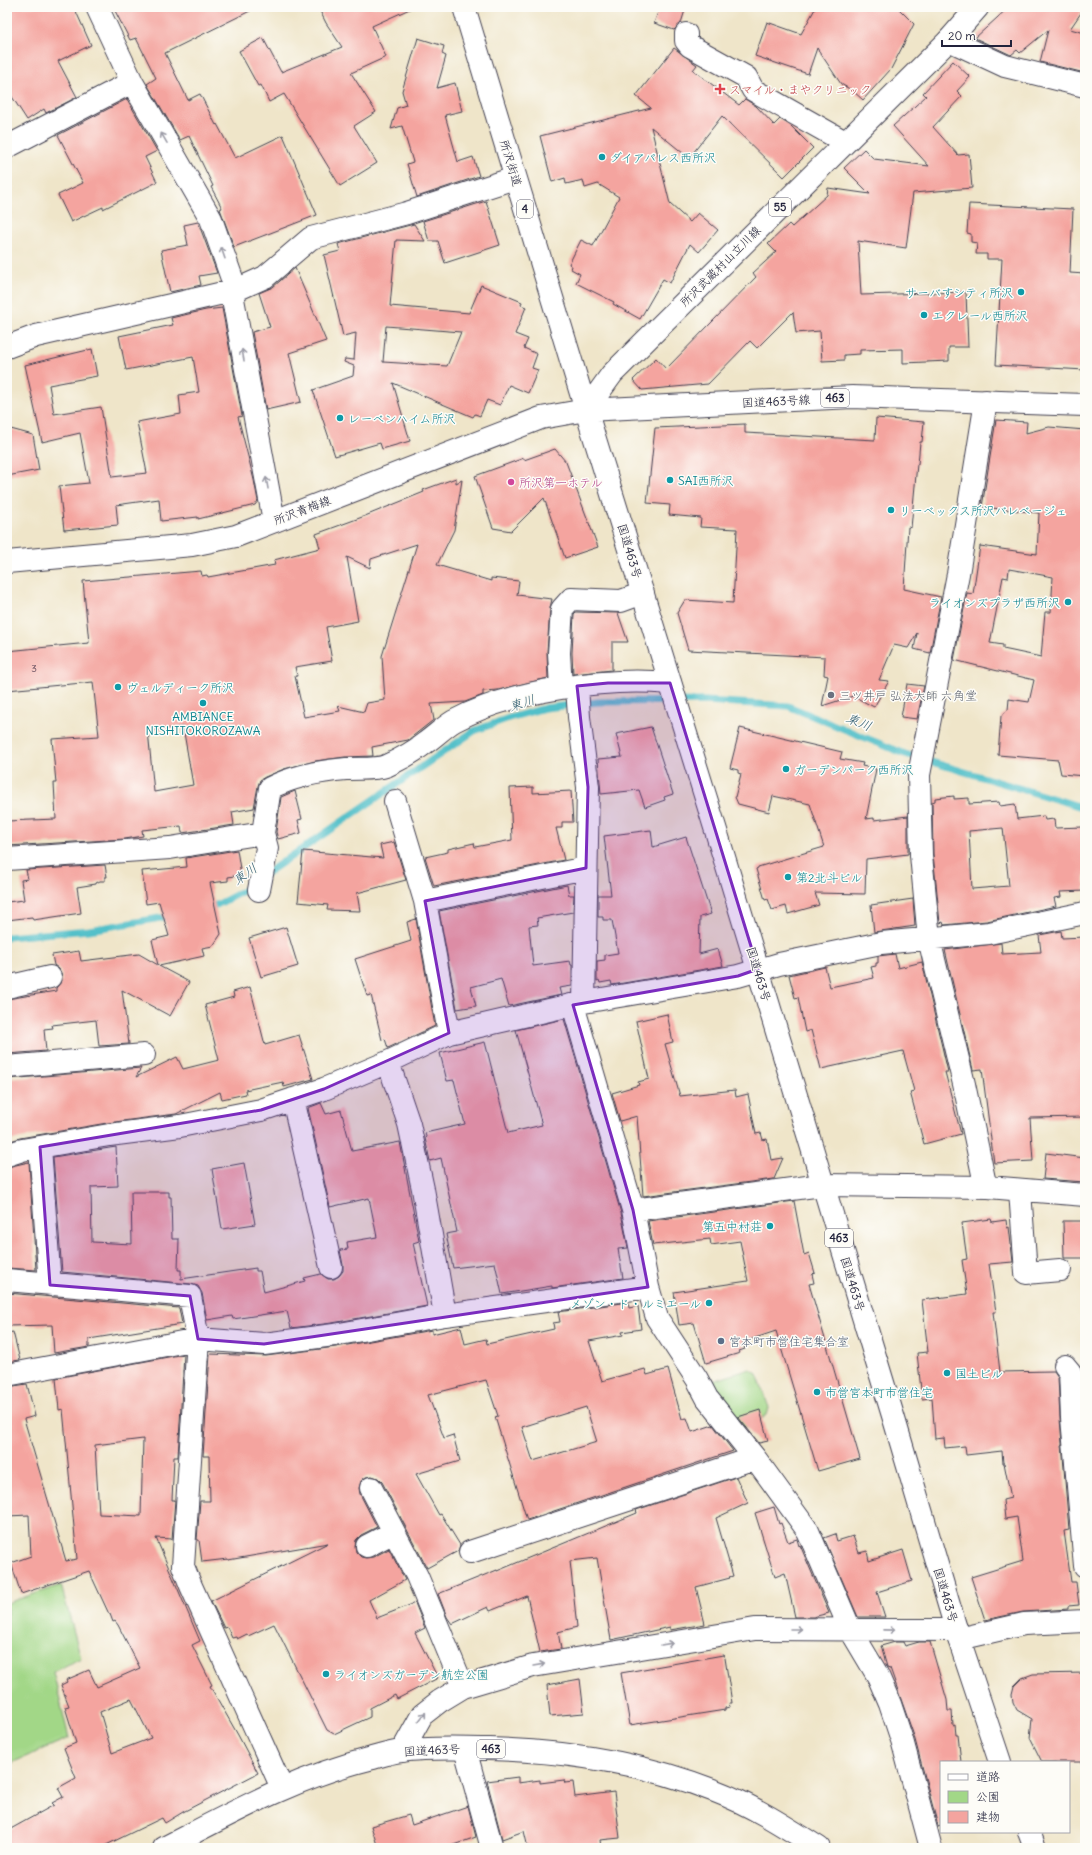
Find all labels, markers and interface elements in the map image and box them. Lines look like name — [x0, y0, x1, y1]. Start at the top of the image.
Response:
scale bar — [942, 22, 1011, 48]
text: 20 m — [948, 28, 976, 43]
place label: スマイル・まやクリニック — [729, 82, 872, 97]
marker: スマイル・まやクリニック — [714, 83, 726, 95]
one-way arrow — [160, 132, 168, 144]
street label: 所沢街道 — [497, 138, 525, 188]
place label: ダイアパレス西所沢 — [610, 150, 716, 165]
marker: ダイアパレス西所沢 — [597, 152, 607, 162]
road number: 55 — [769, 198, 791, 216]
road number: 4 — [517, 200, 533, 218]
street label: 所沢武蔵村山立川線 — [677, 223, 763, 309]
one-way arrow — [219, 247, 226, 260]
place label: サーバすシティ所沢 — [905, 285, 1013, 300]
marker: サーバすシティ所沢 — [1016, 287, 1026, 297]
place label: エクレール西所沢 — [932, 308, 1028, 323]
marker: エクレール西所沢 — [919, 310, 929, 320]
one-way arrow — [239, 349, 247, 362]
road number: 463 — [821, 389, 849, 407]
street label: 国道463号線 — [741, 392, 811, 410]
place label: レーベンハイム所沢 — [348, 411, 456, 426]
marker: レーベンハイム所沢 — [335, 413, 345, 423]
place label: SAI西所沢 — [678, 473, 734, 488]
place label: 所沢第一ホテル — [519, 475, 603, 490]
marker: SAI西所沢 — [665, 475, 675, 485]
one-way arrow — [263, 477, 271, 490]
marker: 所沢第一ホテル — [506, 477, 516, 487]
street label: 所沢青梅線 — [271, 492, 333, 528]
place label: リーベックス所沢バレベージェ — [899, 503, 1067, 518]
marker: リーベックス所沢バレベージェ — [886, 505, 896, 515]
street label: 国道463号 — [615, 522, 645, 580]
place label: ライオンズプラザ西所沢 — [929, 595, 1060, 610]
marker: ライオンズプラザ西所沢 — [1063, 597, 1073, 607]
house number: 3 — [31, 662, 37, 675]
place label: ヴェルディーク所沢 — [126, 680, 234, 695]
marker: ヴェルディーク所沢 — [113, 682, 123, 692]
place label: 三ツ井戸 弘法大師 六角堂 — [839, 688, 977, 703]
marker: 三ツ井戸 弘法大師 六角堂 — [826, 690, 836, 700]
water label: 東川 — [507, 691, 537, 715]
marker: AMBIANCE NISHITOKOROZAWA — [198, 698, 208, 708]
place label: AMBIANCE NISHITOKOROZAWA — [146, 709, 261, 738]
water label: 東川 — [844, 709, 874, 735]
place label: ガーデンパーク西所沢 — [794, 762, 914, 777]
marker: ガーデンパーク西所沢 — [781, 764, 791, 774]
water label: 東川 — [229, 860, 261, 888]
place label: 第2北斗ビル — [796, 870, 862, 885]
marker: 第2北斗ビル — [783, 872, 793, 882]
street label: 国道463号 — [744, 945, 774, 1003]
place label: 第五中村荘 — [702, 1219, 762, 1234]
marker: 第五中村荘 — [765, 1221, 775, 1231]
road number: 463 — [825, 1229, 853, 1247]
street label: 国道463号 — [838, 1255, 868, 1313]
place label: メゾン・ド・ルミエール — [570, 1296, 701, 1311]
marker: メゾン・ド・ルミエール — [704, 1298, 714, 1308]
place label: 宮本町市営住宅集合室 — [729, 1334, 849, 1349]
marker: 宮本町市営住宅集合室 — [716, 1336, 726, 1346]
place label: 国土ビル — [955, 1366, 1003, 1381]
marker: 国土ビル — [942, 1368, 952, 1378]
place label: 市営宮本町市営住宅 — [825, 1385, 933, 1400]
marker: 市営宮本町市営住宅 — [812, 1387, 822, 1397]
street label: 国道463号 — [931, 1566, 961, 1624]
one-way arrow — [789, 1625, 802, 1633]
one-way arrow — [882, 1626, 895, 1634]
one-way arrow — [660, 1640, 673, 1648]
one-way arrow — [532, 1661, 545, 1669]
place label: ライオンズガーデン航空公園 — [334, 1667, 489, 1682]
marker: ライオンズガーデン航空公園 — [321, 1669, 331, 1679]
one-way arrow — [418, 1712, 426, 1723]
road number: 463 — [477, 1740, 505, 1758]
street label: 国道463号 — [403, 1741, 461, 1759]
legend — [940, 1761, 1070, 1833]
text: 道路 — [976, 1769, 1000, 1784]
text: 公園 — [976, 1789, 1000, 1804]
text: 建物 — [976, 1809, 1000, 1824]

